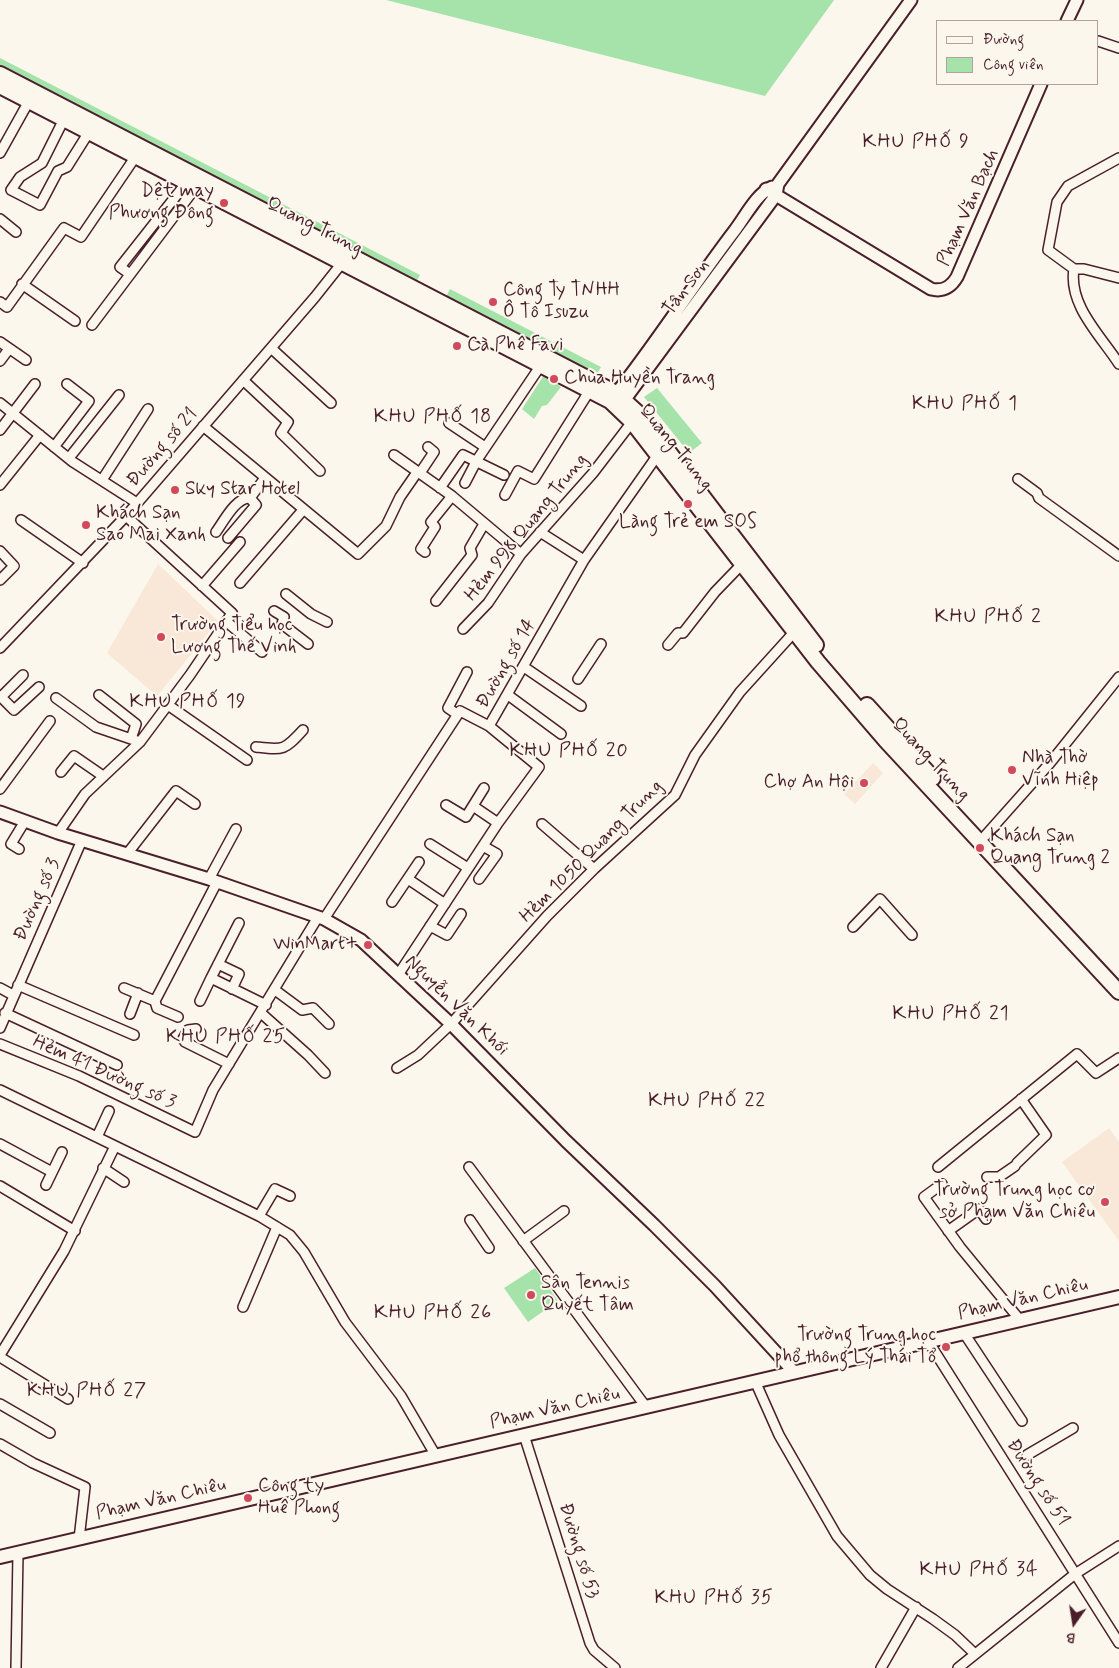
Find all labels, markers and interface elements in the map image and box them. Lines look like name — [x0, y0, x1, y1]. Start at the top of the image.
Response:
legend — [936, 20, 1099, 85]
text: Đường — [983, 30, 1024, 50]
text: Công viên — [983, 55, 1043, 75]
district label: KHU PHỐ 9 — [863, 131, 969, 155]
street label: Phạm Văn Bạch — [933, 146, 1005, 270]
place label: Dệt may Phương Đông — [109, 181, 214, 225]
street label: Quang Trung — [262, 193, 366, 261]
marker: Dệt may Phương Đông — [218, 197, 230, 209]
street label: Tân Sơn — [659, 255, 715, 321]
place label: Công Ty TNHH Ô Tô Isuzu — [503, 280, 620, 324]
marker: Công Ty TNHH Ô Tô Isuzu — [487, 296, 499, 308]
place label: Cà Phê Favi — [467, 335, 563, 357]
marker: Cà Phê Favi — [451, 340, 463, 352]
place label: Chùa Huyền Trang — [564, 368, 715, 390]
marker: Chùa Huyền Trang — [548, 373, 560, 385]
district label: KHU PHỐ 1 — [913, 393, 1017, 417]
street label: Quang Trung — [633, 400, 717, 496]
street label: Đường số 21 — [123, 404, 203, 492]
district label: KHU PHỐ 18 — [375, 406, 491, 430]
street label: Hẻm 998 Quang Trung — [460, 450, 594, 606]
place label: Sky Star Hotel — [185, 479, 300, 501]
marker: Sky Star Hotel — [169, 484, 181, 496]
marker: Làng Trẻ em SOS — [682, 498, 694, 510]
place label: Khách Sạn Sao Mai Xanh — [96, 503, 206, 547]
place label: Làng Trẻ em SOS — [619, 512, 757, 534]
marker: Khách Sạn Sao Mai Xanh — [80, 519, 92, 531]
district label: KHU PHỐ 2 — [935, 606, 1041, 630]
place label: Trường Tiểu học Lương Thế Vinh — [171, 615, 296, 659]
street label: Đường số 14 — [472, 615, 542, 713]
marker: Trường Tiểu học Lương Thế Vinh — [155, 631, 167, 643]
district label: KHU PHỐ 19 — [129, 691, 247, 715]
street label: Quang Trung — [886, 714, 974, 806]
district label: KHU PHỐ 20 — [510, 740, 628, 764]
place label: Nhà Thờ Vĩnh Hiệp — [1022, 748, 1099, 792]
marker: Nhà Thờ Vĩnh Hiệp — [1006, 764, 1018, 776]
place label: Chợ An Hội — [763, 772, 854, 794]
street label: Hẻm 1050 Quang Trung — [516, 776, 668, 928]
marker: Chợ An Hội — [858, 777, 870, 789]
place label: Khách Sạn Quang Trung 2 — [990, 826, 1110, 870]
marker: Khách Sạn Quang Trung 2 — [974, 842, 986, 854]
street label: Đường số 3 — [10, 855, 66, 945]
place label: WinMart+ — [273, 934, 358, 956]
marker: WinMart+ — [362, 939, 374, 951]
street label: Nguyễn Văn Khối — [399, 951, 513, 1061]
district label: KHU PHỐ 21 — [893, 1003, 1009, 1027]
district label: KHU PHỐ 25 — [167, 1026, 285, 1050]
street label: Hẻm 41 Đường số 3 — [29, 1031, 179, 1115]
district label: KHU PHỐ 22 — [648, 1090, 766, 1114]
place label: Trường Trung học cơ sở Phạm Văn Chiêu — [933, 1180, 1095, 1224]
marker: Trường Trung học cơ sở Phạm Văn Chiêu — [1099, 1196, 1111, 1208]
place label: Sân Tennis Quyết Tâm — [541, 1273, 634, 1317]
street label: Phạm Văn Chiêu — [956, 1274, 1090, 1326]
marker: Sân Tennis Quyết Tâm — [525, 1289, 537, 1301]
district label: KHU PHỐ 26 — [374, 1302, 492, 1326]
place label: Trường Trung học phổ thông Lý Thái Tổ — [775, 1325, 936, 1369]
marker: Trường Trung học phổ thông Lý Thái Tổ — [940, 1341, 952, 1353]
district label: KHU PHỐ 27 — [29, 1380, 145, 1404]
street label: Phạm Văn Chiêu — [488, 1383, 622, 1435]
street label: Đường số 51 — [1000, 1435, 1074, 1531]
street label: Phạm Văn Chiêu — [94, 1474, 228, 1526]
place label: Công ty Huê Phong — [258, 1476, 340, 1520]
marker: Công ty Huê Phong — [242, 1492, 254, 1504]
street label: Đường số 53 — [553, 1500, 603, 1602]
district label: KHU PHỐ 34 — [920, 1559, 1038, 1583]
district label: KHU PHỐ 35 — [656, 1587, 772, 1611]
north arrow — [1049, 1598, 1099, 1648]
text: B — [1064, 1628, 1077, 1647]

